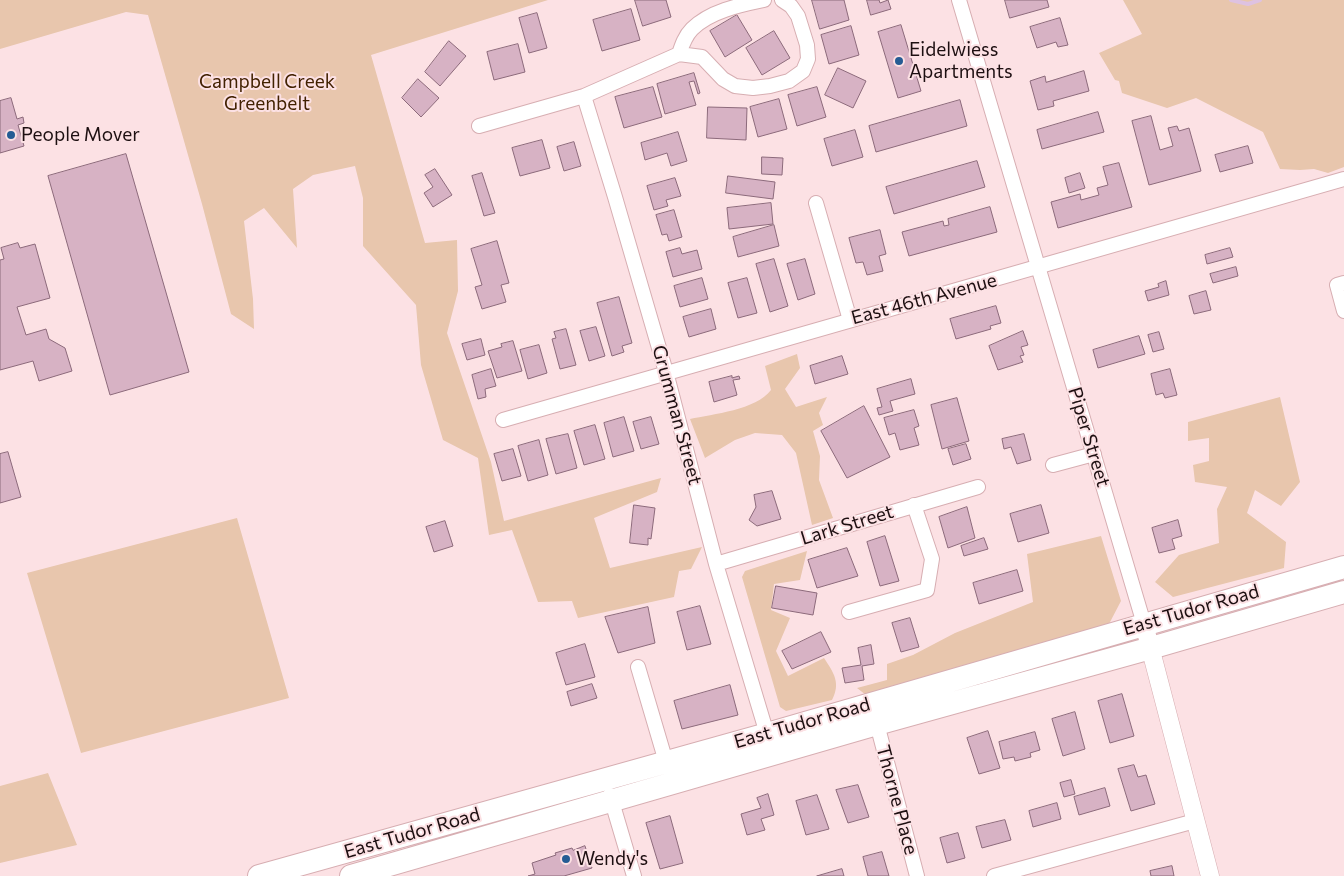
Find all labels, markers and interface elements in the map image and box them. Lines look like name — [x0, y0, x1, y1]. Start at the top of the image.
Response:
place label: Eidelwiess Apartments — [909, 39, 1013, 83]
marker: Eidelwiess Apartments — [893, 55, 905, 67]
park label: Campbell Creek Greenbelt — [199, 71, 335, 115]
place label: People Mover — [21, 124, 140, 146]
marker: People Mover — [5, 129, 17, 141]
street label: East 46th Avenue — [849, 269, 999, 329]
street label: Grumman Street — [647, 343, 707, 487]
street label: Piper Street — [1063, 384, 1115, 490]
street label: Lark Street — [798, 500, 896, 550]
street label: East Tudor Road — [1120, 580, 1262, 640]
street label: East Tudor Road — [731, 693, 873, 753]
street label: Thorne Place — [871, 743, 923, 857]
street label: East Tudor Road — [341, 803, 483, 863]
place label: Wendy's — [576, 848, 648, 870]
marker: Wendy's — [560, 853, 572, 865]

